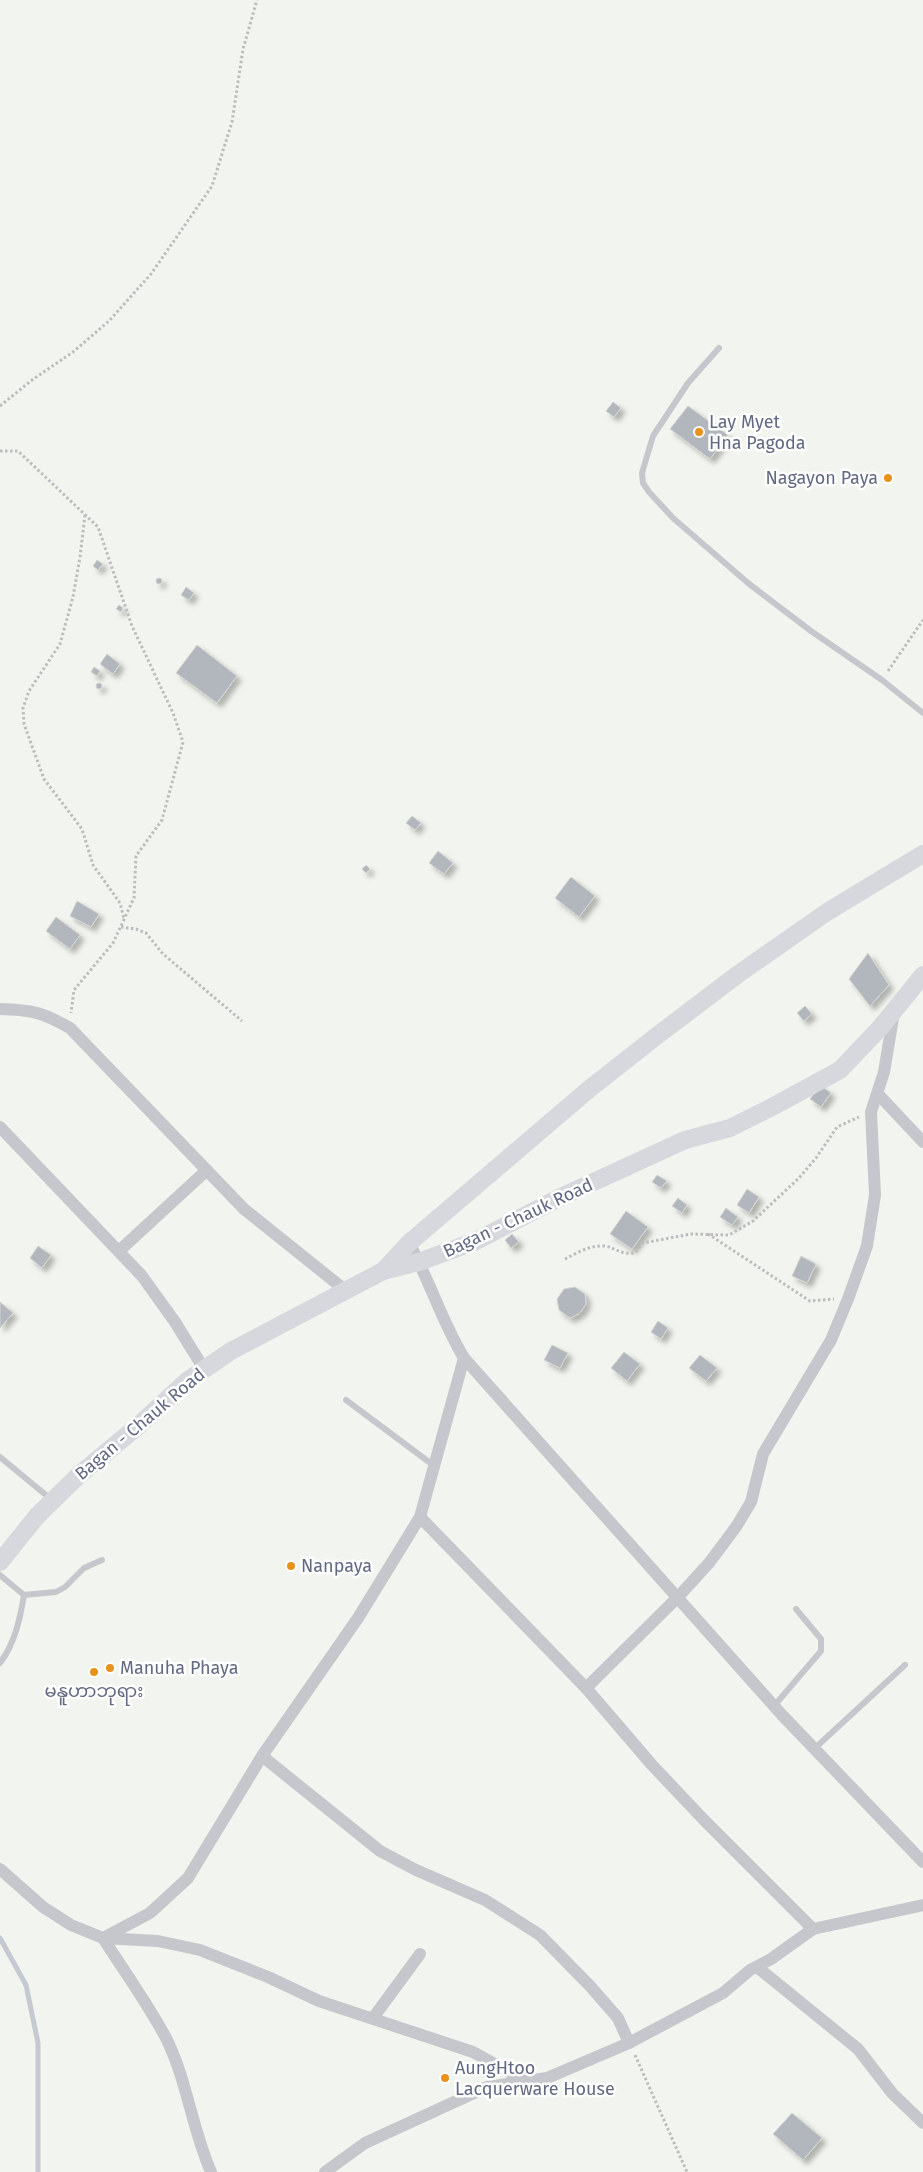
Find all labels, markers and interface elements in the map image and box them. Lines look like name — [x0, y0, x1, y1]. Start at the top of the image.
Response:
place label: Lay Myet Hna Pagoda — [709, 411, 806, 454]
marker: Lay Myet Hna Pagoda — [693, 426, 705, 438]
place label: Nagayon Paya — [766, 467, 878, 489]
marker: Nagayon Paya — [882, 472, 894, 484]
street label: Bagan - Chauk Road — [440, 1174, 596, 1262]
street label: Bagan - Chauk Road — [71, 1363, 209, 1485]
place label: Nanpaya — [301, 1555, 372, 1577]
marker: Nanpaya — [285, 1560, 297, 1572]
place label: Manuha Phaya — [120, 1657, 238, 1679]
marker: Manuha Phaya — [104, 1662, 116, 1674]
marker: မနူဟာဘုရား — [88, 1666, 100, 1678]
place label: မနူဟာဘုရား — [45, 1680, 143, 1706]
place label: AungHtoo Lacquerware House — [455, 2057, 615, 2100]
marker: AungHtoo Lacquerware House — [439, 2072, 451, 2084]

